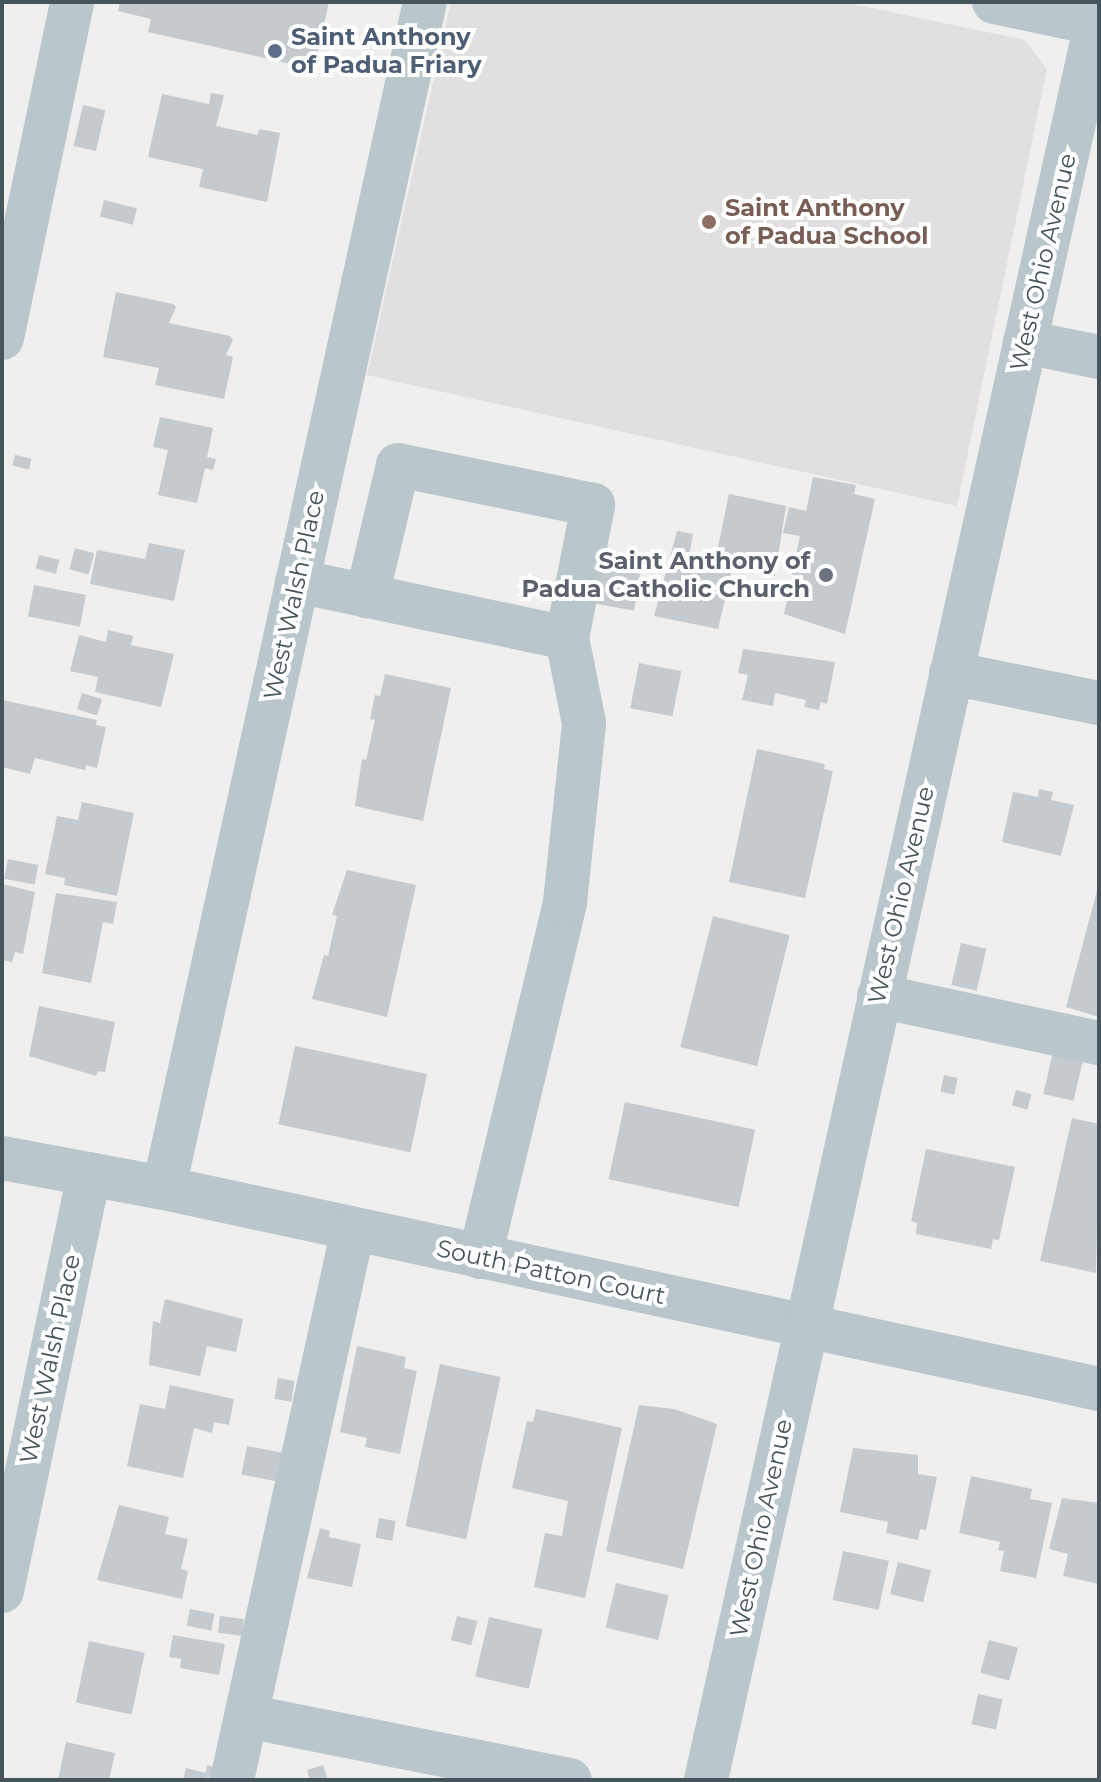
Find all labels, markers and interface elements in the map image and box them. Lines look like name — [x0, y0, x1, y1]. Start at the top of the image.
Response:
place label: Saint Anthony of Padua Friary — [291, 23, 482, 79]
marker: Saint Anthony of Padua Friary — [266, 42, 284, 60]
street label: West Ohio Avenue — [1004, 150, 1082, 374]
place label: Saint Anthony of Padua School — [725, 194, 928, 250]
marker: Saint Anthony of Padua School — [700, 213, 718, 231]
street label: West Walsh Place — [258, 488, 330, 702]
place label: Saint Anthony of Padua Catholic Church — [522, 547, 810, 603]
marker: Saint Anthony of Padua Catholic Church — [817, 566, 835, 584]
street label: West Ohio Avenue — [862, 783, 940, 1007]
street label: South Patton Court — [434, 1234, 668, 1310]
street label: West Walsh Place — [14, 1252, 86, 1466]
street label: West Ohio Avenue — [724, 1416, 798, 1640]

